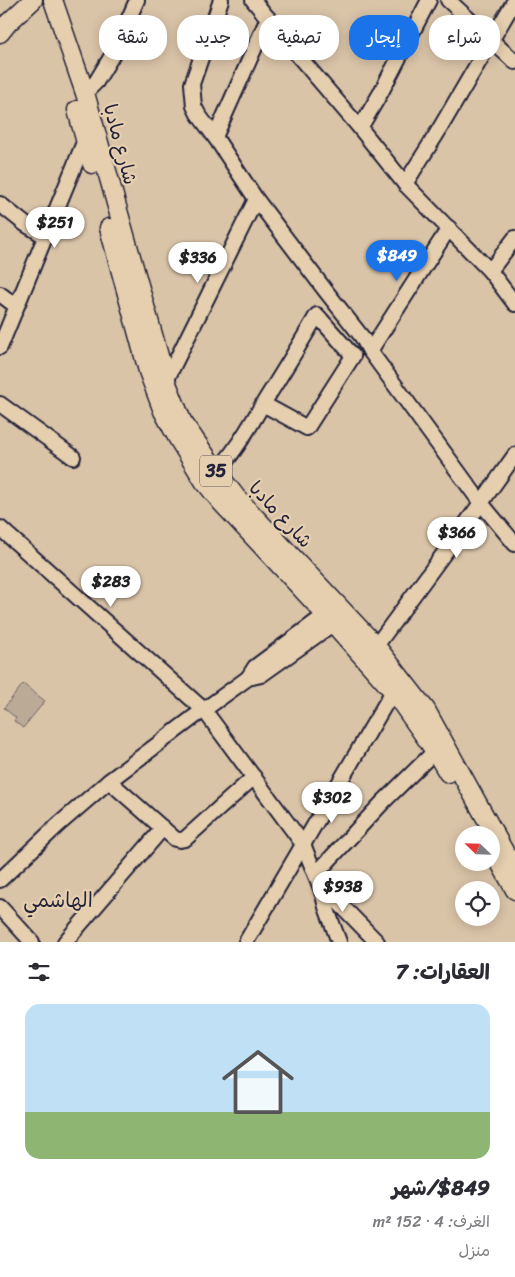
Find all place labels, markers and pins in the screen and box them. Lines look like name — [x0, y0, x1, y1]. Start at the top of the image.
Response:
pin: $251 — [25, 206, 85, 249]
pin: $849 — [367, 240, 427, 282]
pin: $336 — [168, 242, 228, 284]
pin: $366 — [427, 516, 487, 559]
pin: $283 — [81, 566, 141, 608]
pin: $302 — [302, 782, 362, 824]
pin: $938 — [313, 870, 373, 913]

